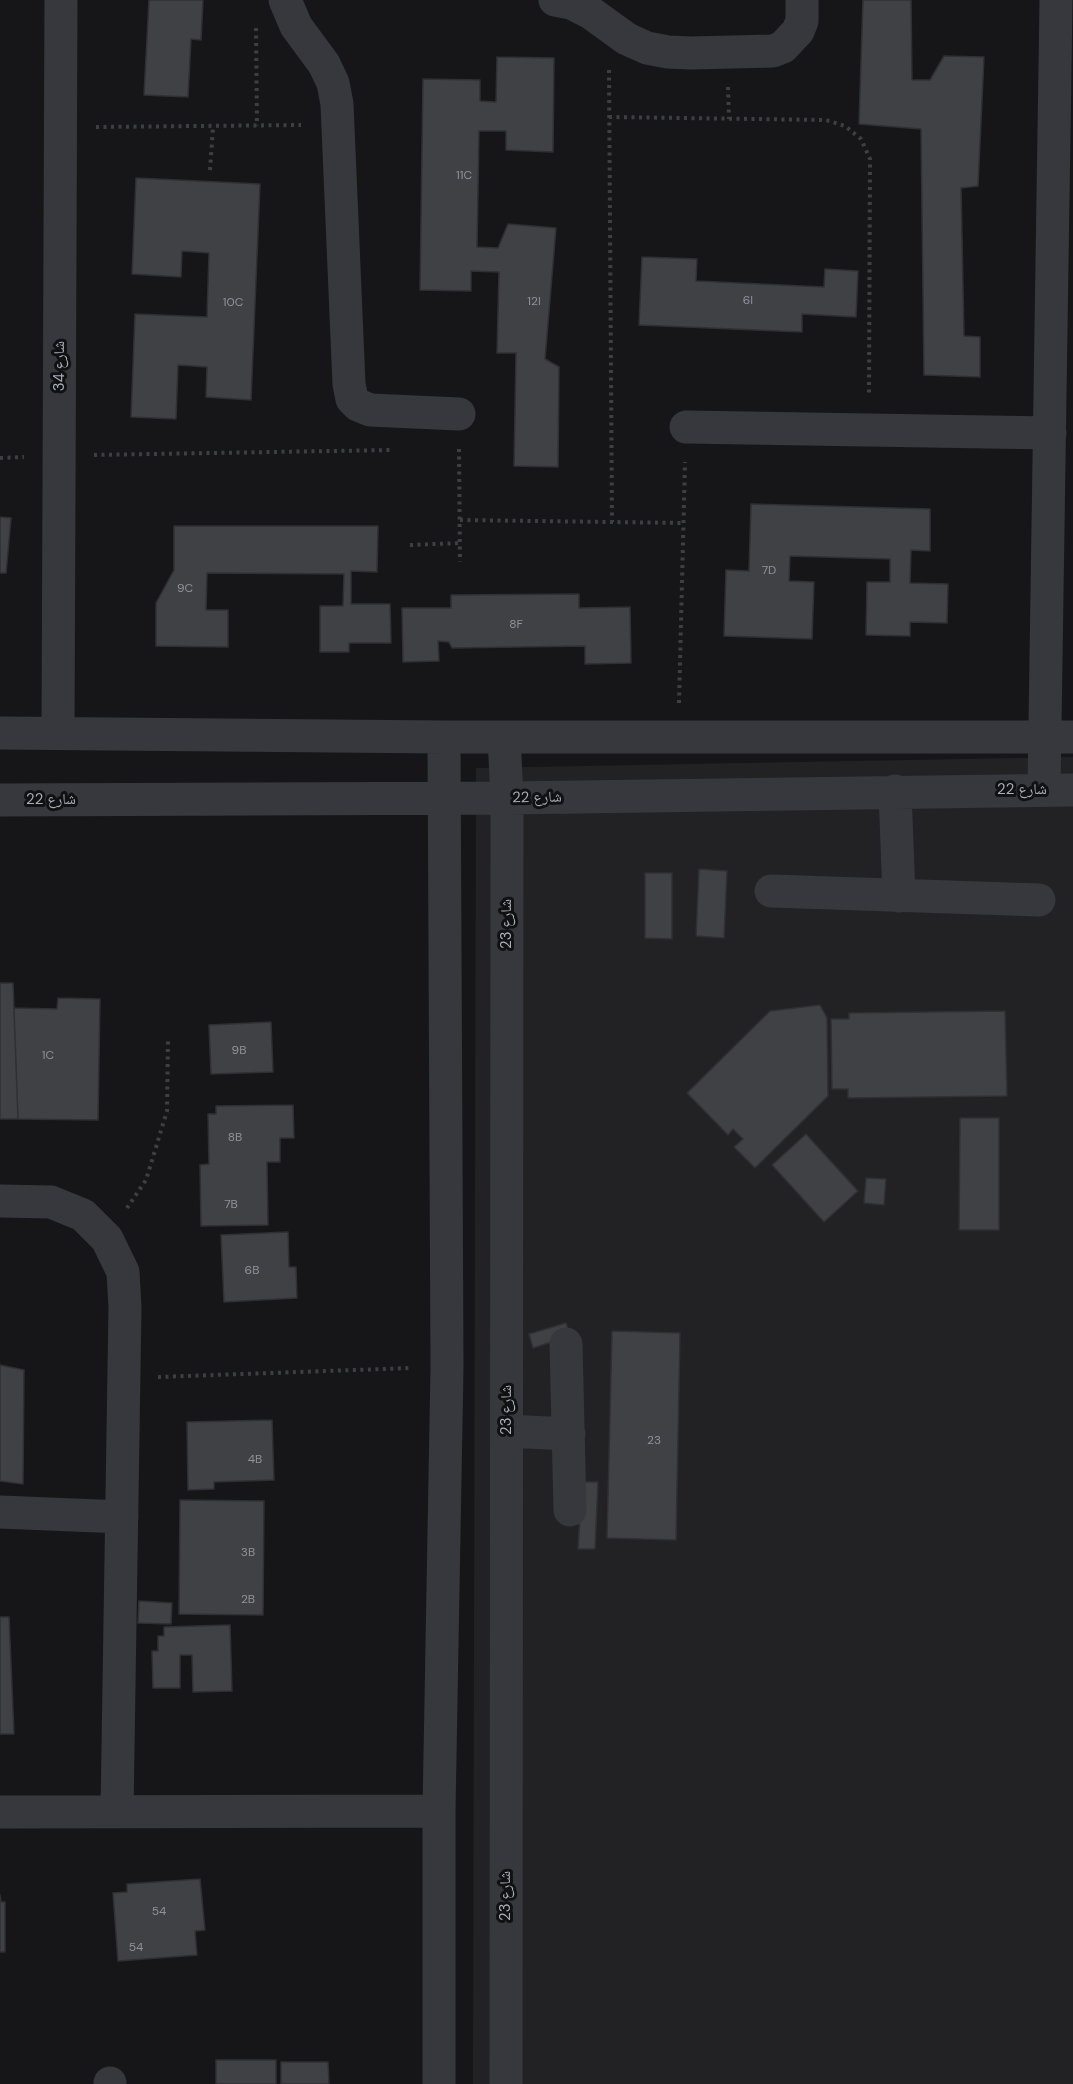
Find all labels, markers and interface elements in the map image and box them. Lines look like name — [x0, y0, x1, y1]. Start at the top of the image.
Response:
house number: 11C — [456, 169, 472, 183]
house number: 6I — [743, 294, 753, 308]
house number: 12I — [527, 295, 541, 309]
house number: 10C — [223, 296, 243, 310]
street label: شارع 34 — [51, 341, 69, 391]
house number: 7D — [762, 564, 776, 578]
house number: 9C — [177, 582, 193, 596]
house number: 8F — [509, 618, 523, 632]
street label: شارع 22 — [997, 781, 1047, 799]
street label: شارع 22 — [512, 789, 562, 807]
street label: شارع 22 — [26, 791, 76, 809]
street label: شارع 23 — [498, 899, 516, 949]
house number: 9B — [232, 1044, 246, 1058]
house number: 1C — [42, 1049, 54, 1063]
house number: 8B — [228, 1131, 242, 1145]
house number: 7B — [224, 1198, 238, 1212]
house number: 6B — [245, 1264, 259, 1278]
street label: شارع 23 — [498, 1385, 516, 1435]
house number: 23 — [647, 1434, 661, 1448]
house number: 4B — [248, 1453, 262, 1467]
house number: 3B — [241, 1546, 255, 1560]
house number: 2B — [241, 1593, 255, 1607]
street label: شارع 23 — [497, 1871, 515, 1921]
house number: 54 — [152, 1905, 166, 1919]
house number: 54 — [129, 1941, 143, 1955]

